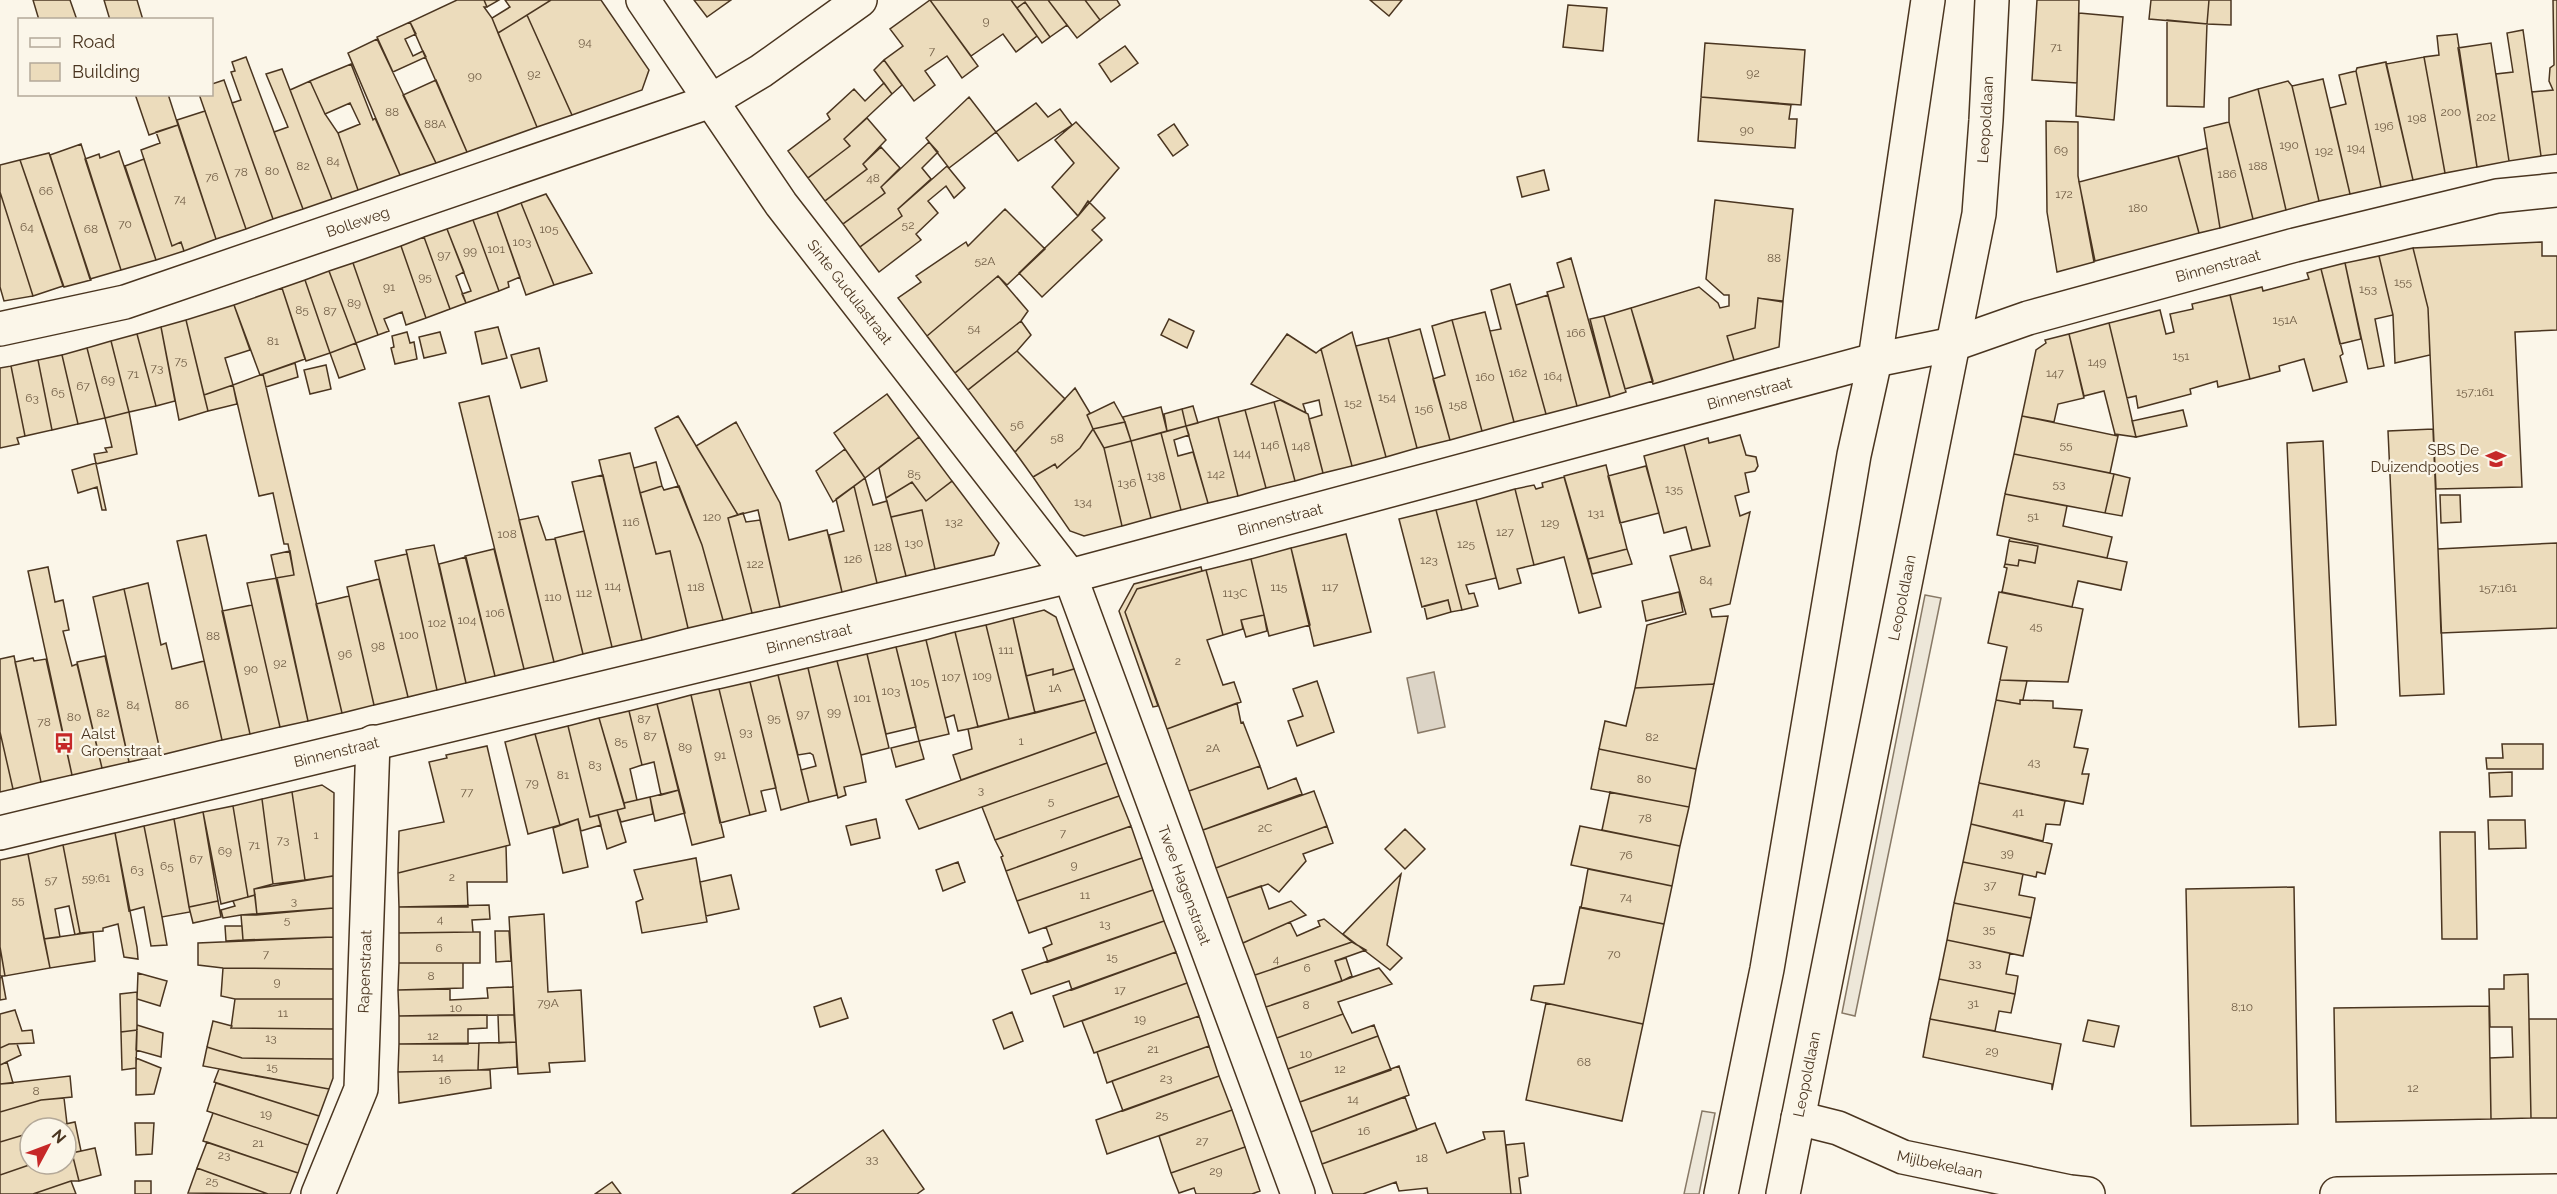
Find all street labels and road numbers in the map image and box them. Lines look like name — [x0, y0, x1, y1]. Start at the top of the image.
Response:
street label: Leopoldlaan — [1974, 76, 1997, 164]
street label: Bolleweg — [324, 203, 392, 241]
street label: Sinte Gudulastraat — [803, 236, 896, 348]
street label: Binnenstraat — [2174, 246, 2263, 286]
street label: Binnenstraat — [1705, 374, 1794, 414]
street label: Binnenstraat — [1236, 500, 1325, 540]
street label: Leopoldlaan — [1885, 553, 1920, 642]
street label: Binnenstraat — [764, 620, 853, 658]
street label: Binnenstraat — [292, 733, 381, 771]
street label: Twee Hagenstraat — [1154, 823, 1214, 948]
street label: Rapenstraat — [355, 929, 376, 1014]
street label: Leopoldlaan — [1790, 1030, 1824, 1119]
street label: Mijlbekelaan — [1895, 1147, 1984, 1183]

